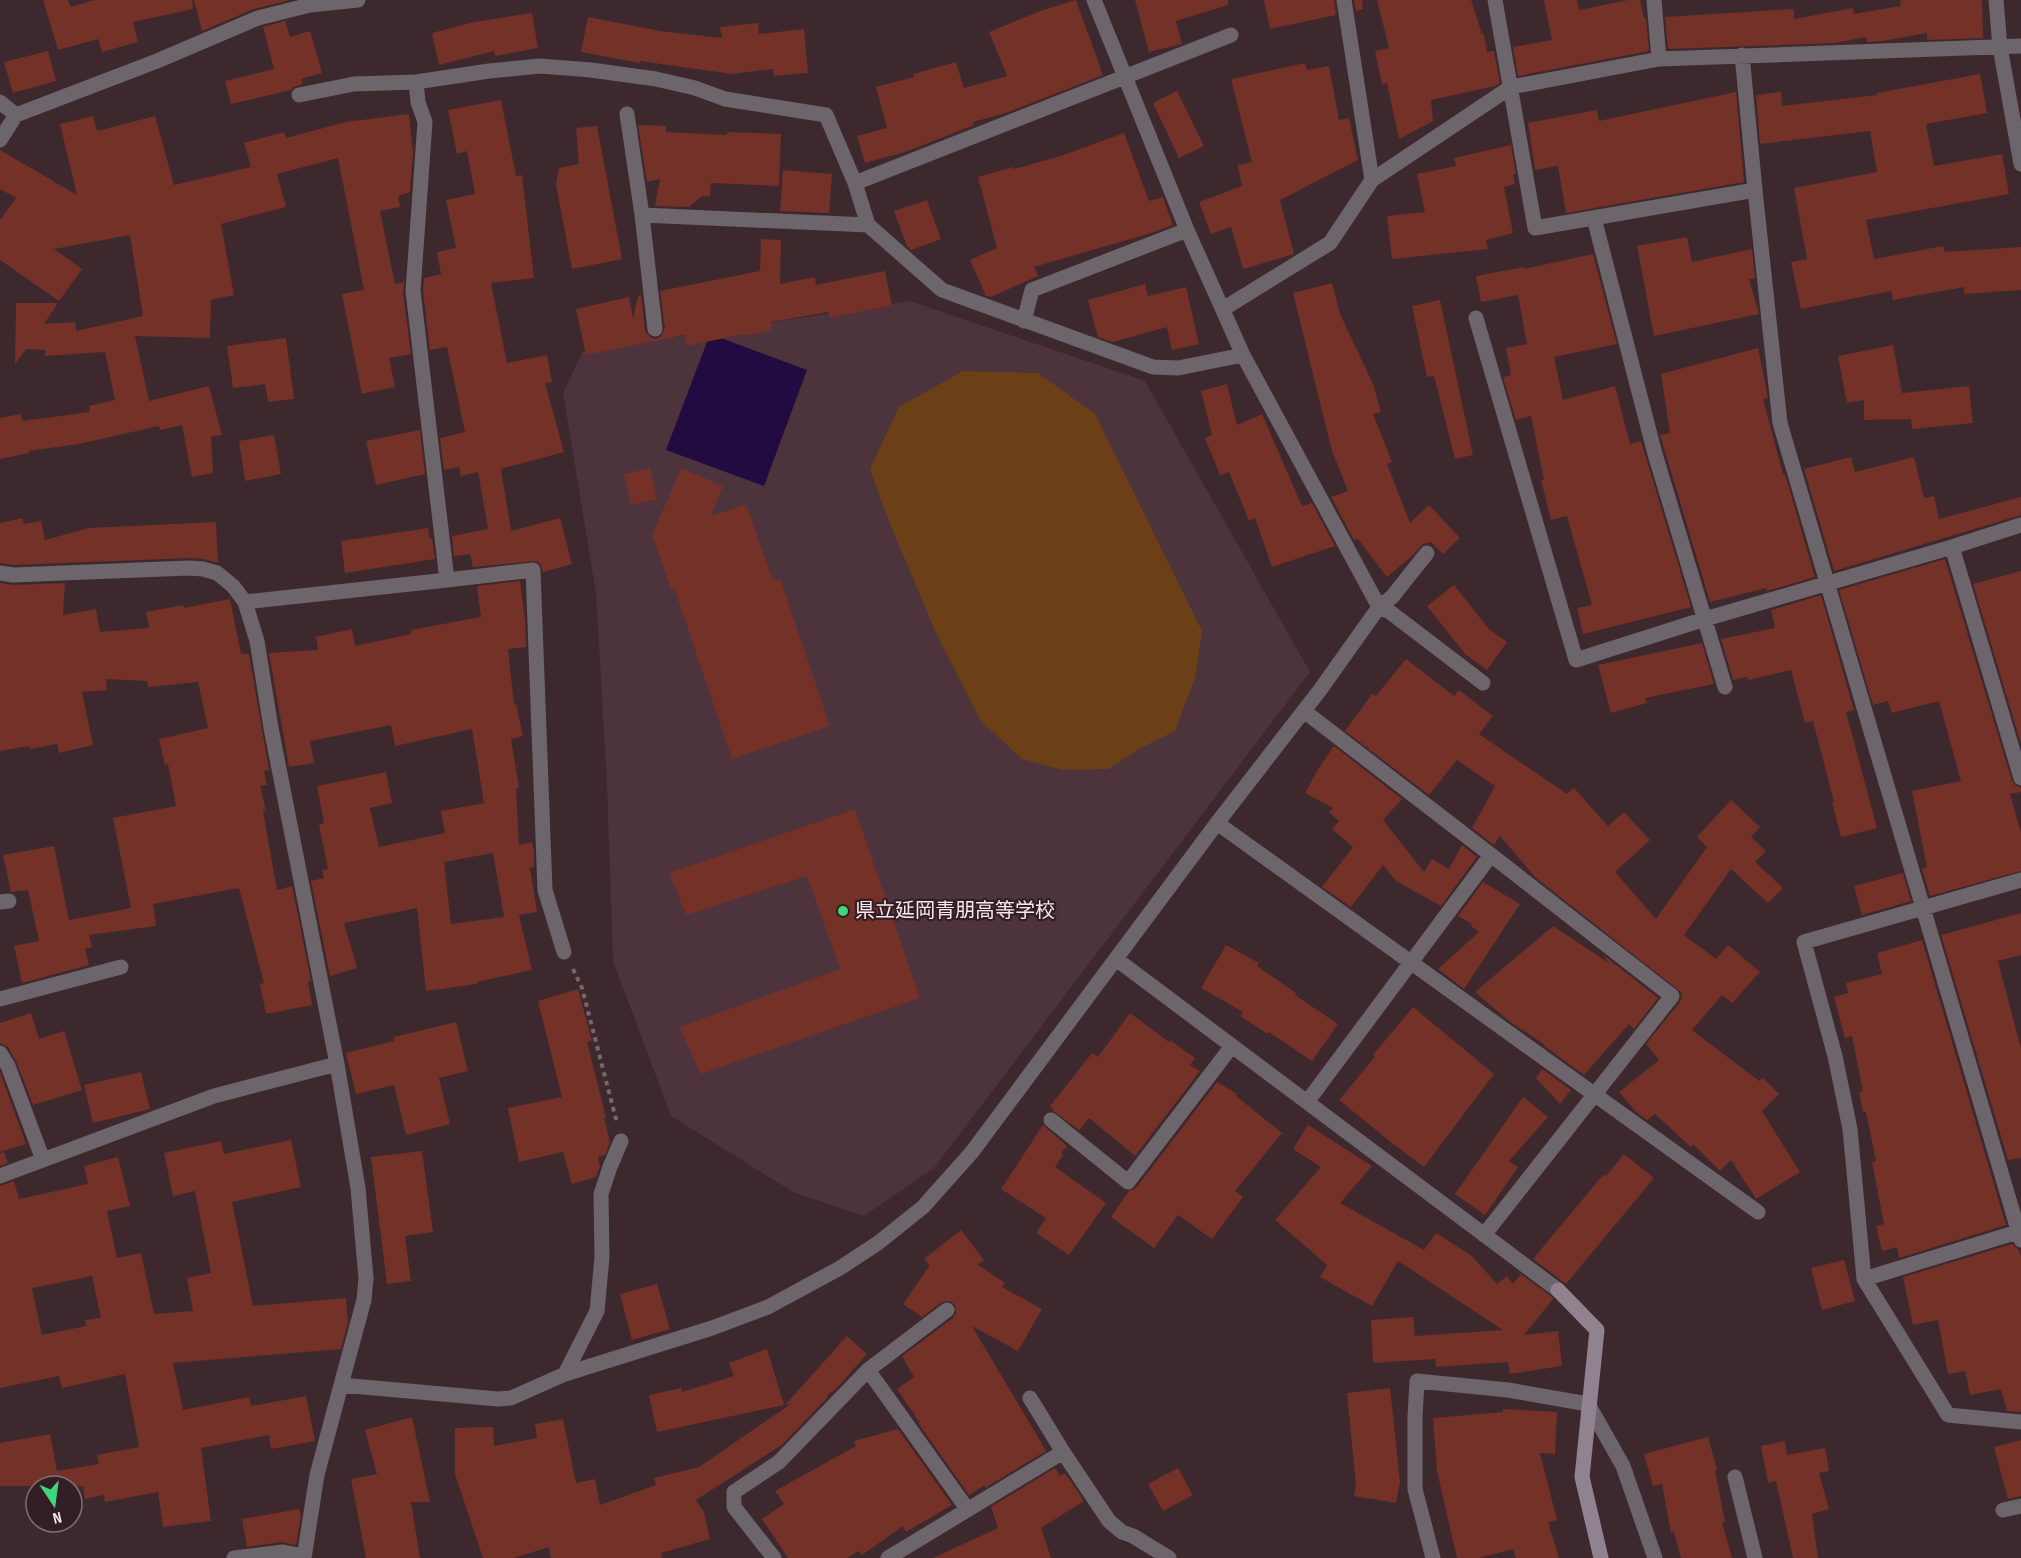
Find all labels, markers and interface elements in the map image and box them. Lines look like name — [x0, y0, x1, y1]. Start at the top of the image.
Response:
place label: 県立延岡青朋高等学校 — [855, 899, 1055, 923]
marker: 県立延岡青朋高等学校 — [836, 904, 850, 918]
north arrow — [24, 1474, 84, 1534]
text: N — [51, 1507, 63, 1527]

